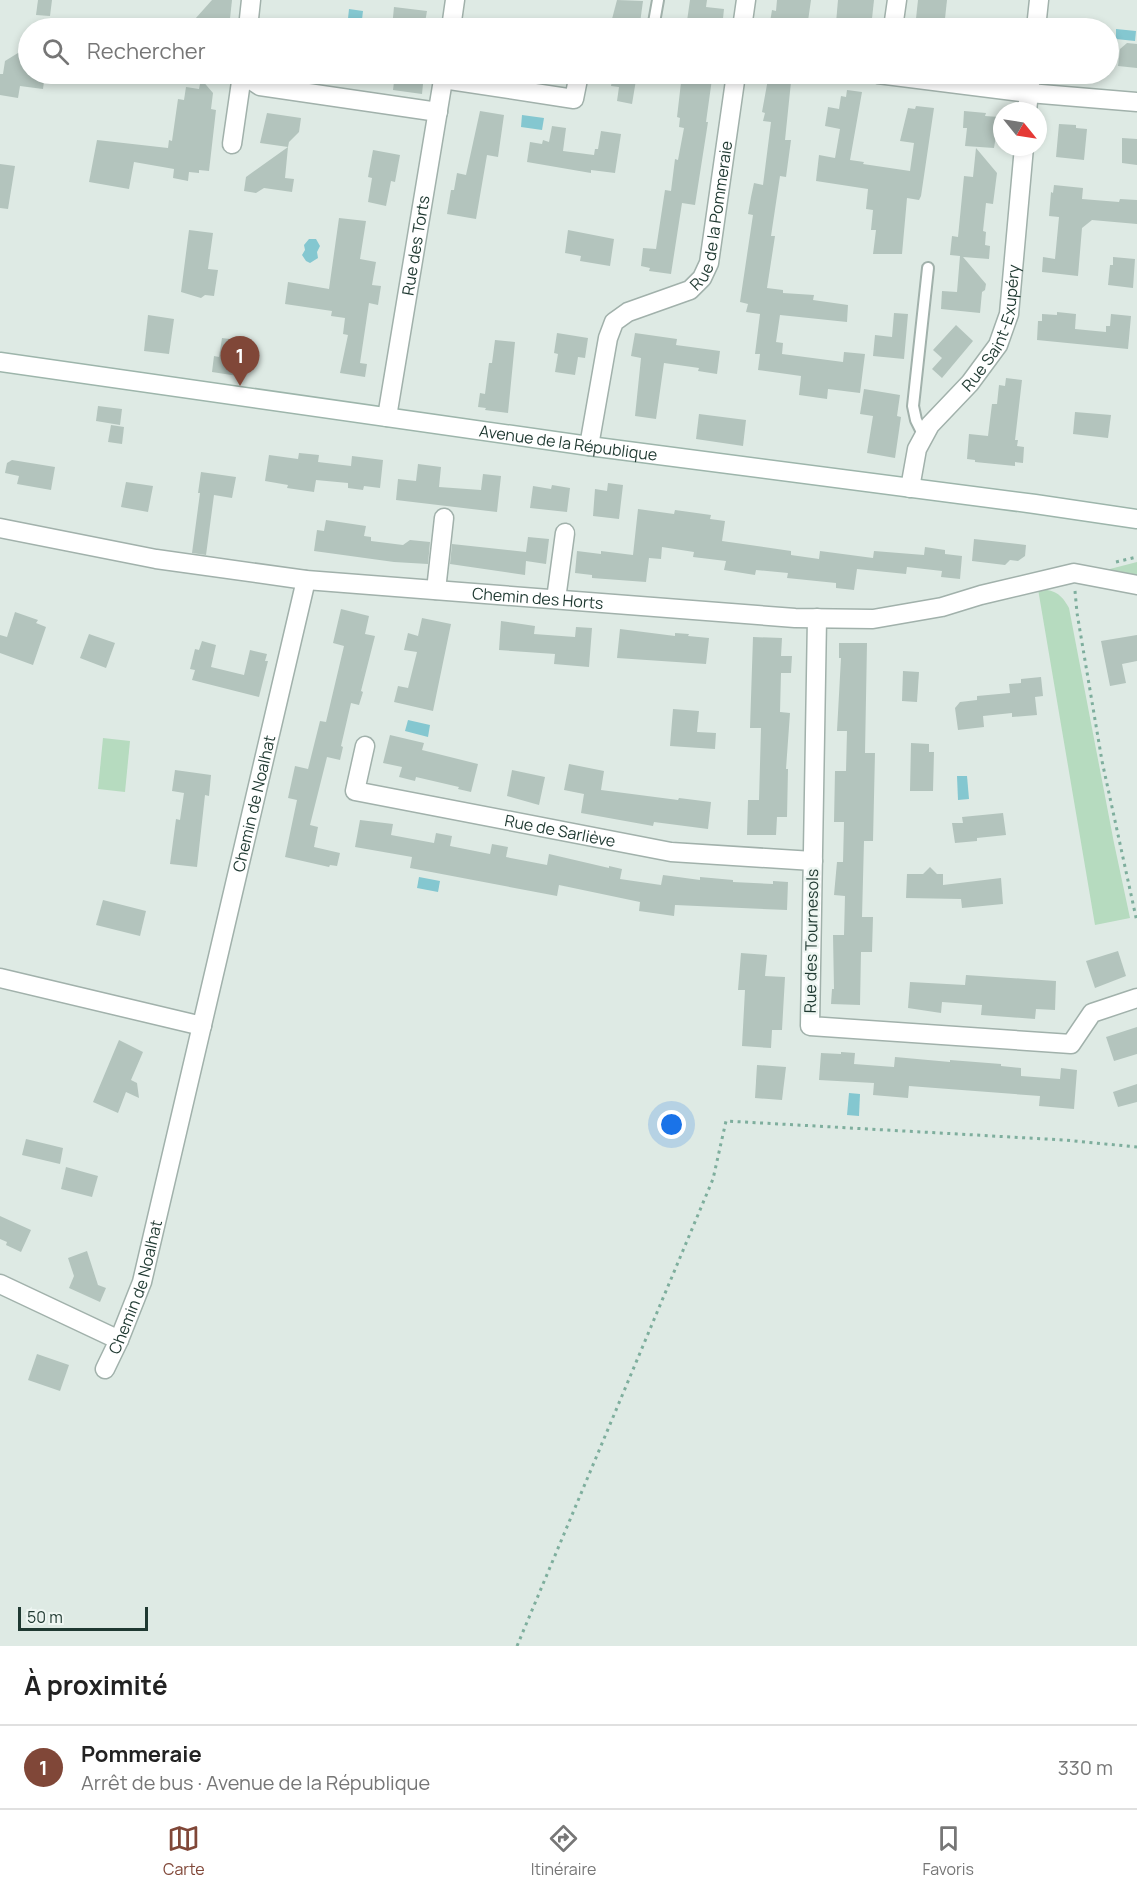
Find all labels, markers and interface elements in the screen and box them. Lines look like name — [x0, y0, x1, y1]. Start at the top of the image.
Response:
search box — [18, 18, 1119, 84]
icon: search — [39, 35, 72, 68]
text: Rechercher — [87, 36, 206, 66]
north arrow — [993, 102, 1047, 156]
street label: Rue de la Pommeraie — [685, 139, 737, 295]
street label: Rue des Torts — [396, 194, 435, 297]
street label: Rue Saint-Exupéry — [957, 263, 1024, 396]
pin: 1 — [220, 336, 260, 386]
street label: Avenue de la République — [478, 419, 659, 466]
street label: Chemin des Horts — [471, 582, 604, 614]
street label: Chemin de Noalhat — [227, 733, 280, 874]
street label: Rue de Sarliève — [503, 809, 617, 852]
street label: Rue des Tournesols — [799, 869, 823, 1013]
your location — [657, 1110, 686, 1139]
street label: Chemin de Noalhat — [103, 1218, 167, 1358]
scale bar — [18, 1604, 148, 1632]
text: 50 m — [27, 1606, 63, 1628]
text: À proximité — [24, 1667, 168, 1703]
text: Pommeraie — [81, 1739, 202, 1769]
text: 1 — [39, 1754, 48, 1781]
text: 330 m — [1058, 1754, 1113, 1781]
text: Arrêt de bus · Avenue de la République — [81, 1769, 430, 1796]
tab: Carte — [163, 1822, 205, 1880]
tab: Itinéraire — [531, 1822, 596, 1880]
tab: Favoris — [922, 1822, 974, 1880]

